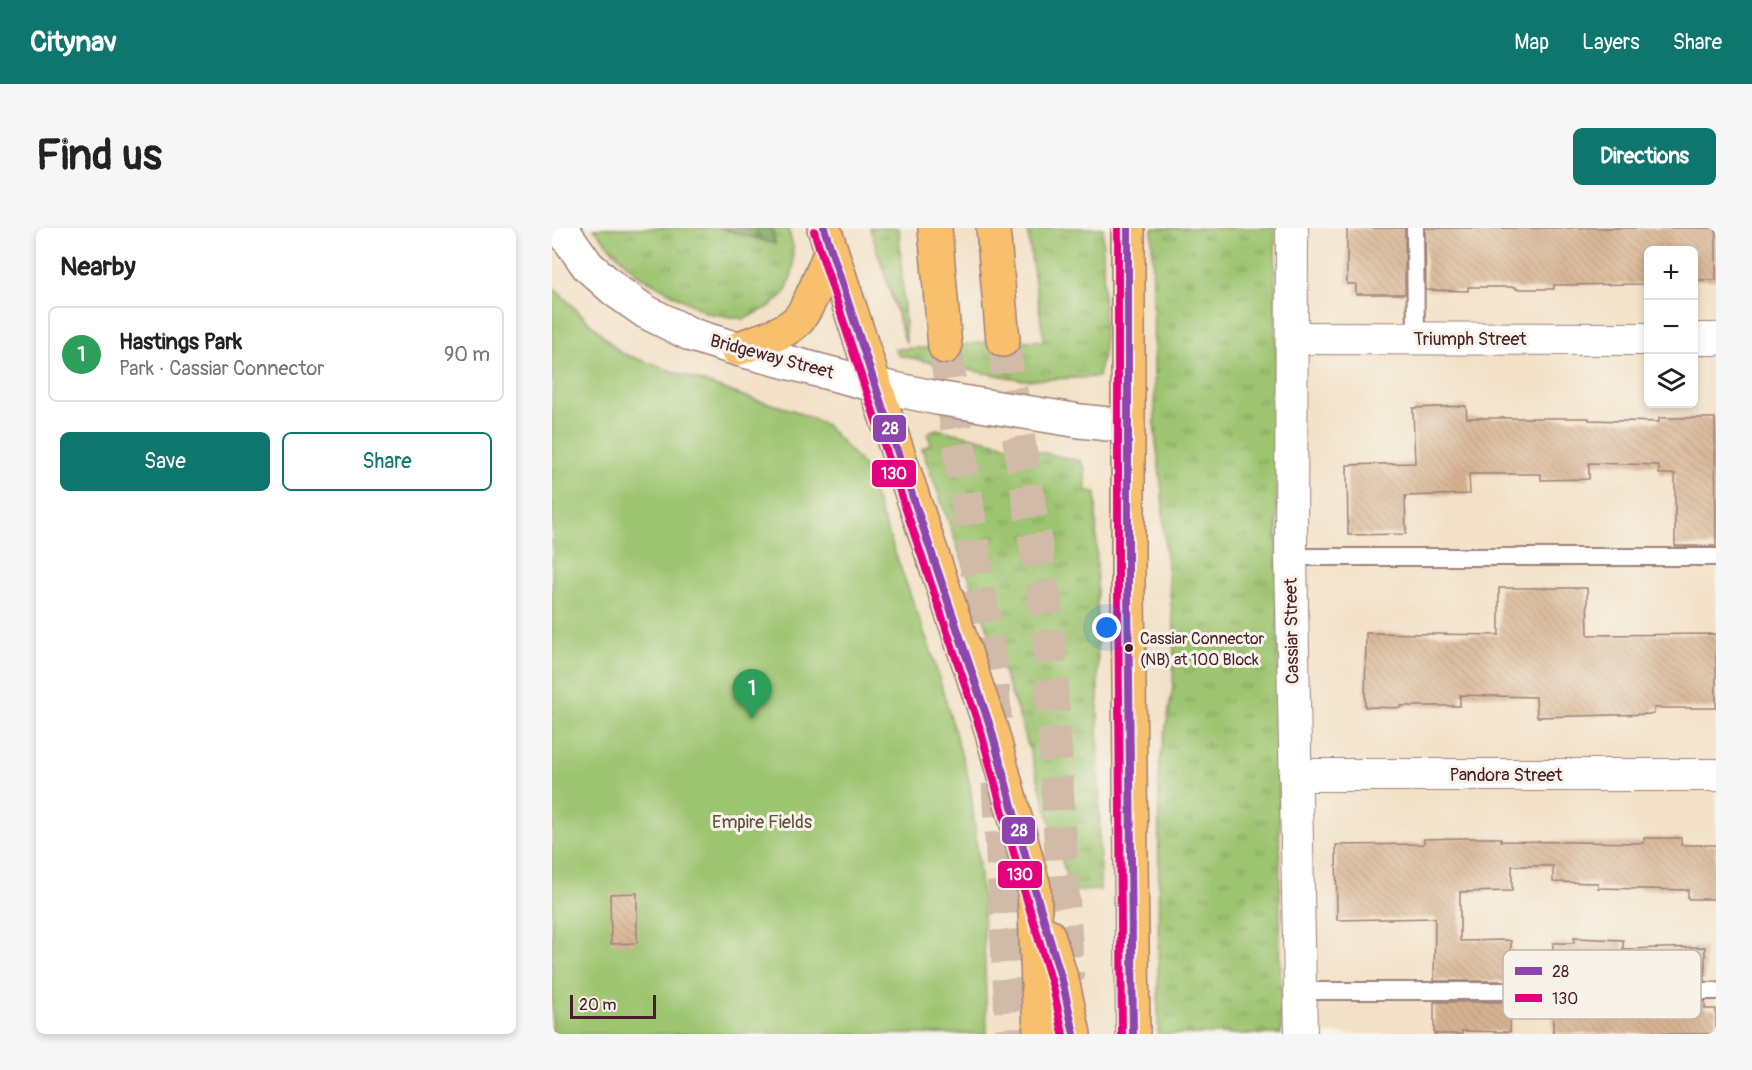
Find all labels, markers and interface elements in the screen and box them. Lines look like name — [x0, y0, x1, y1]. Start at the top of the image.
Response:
text: Citynav — [30, 25, 117, 60]
text: Map — [1514, 29, 1549, 56]
text: Layers — [1582, 29, 1640, 56]
text: Share — [1673, 29, 1722, 56]
button: Directions — [1573, 128, 1716, 185]
text: Find us — [36, 130, 162, 182]
map controls — [1644, 246, 1698, 408]
button: + — [1644, 246, 1698, 300]
text: Nearby — [60, 251, 136, 283]
button: − — [1644, 300, 1698, 354]
text: Hastings Park — [119, 328, 242, 356]
street label: Triumph Street — [1413, 328, 1527, 351]
street label: Bridgeway Street — [708, 329, 837, 385]
text: 1 — [78, 342, 85, 367]
text: 90 m — [444, 342, 490, 367]
button: layers — [1644, 354, 1698, 408]
text: Park · Cassiar Connector — [119, 356, 325, 381]
line badge: 28 — [872, 414, 907, 443]
text: 28 — [881, 419, 899, 439]
button: Save — [60, 432, 270, 491]
button: Share — [282, 432, 492, 491]
line badge: 130 — [871, 459, 917, 488]
text: 130 — [881, 464, 907, 484]
street label: Cassiar Street — [1280, 577, 1304, 684]
your location — [1092, 613, 1121, 642]
place label: Cassiar Connector (NB) at 100 Block — [1140, 629, 1265, 670]
marker: Cassiar Connector (NB) at 100 Block — [1123, 642, 1135, 654]
pin: 1 — [732, 670, 772, 719]
street label: Pandora Street — [1450, 764, 1563, 787]
park label: Empire Fields — [712, 811, 812, 834]
line badge: 28 — [1001, 816, 1036, 845]
text: 28 — [1010, 821, 1028, 841]
line badge: 130 — [997, 860, 1043, 889]
text: 130 — [1007, 865, 1033, 885]
legend — [1503, 950, 1701, 1019]
text: 28 — [1552, 962, 1569, 982]
text: 130 — [1552, 989, 1578, 1009]
scale bar — [570, 992, 656, 1020]
text: 20 m — [579, 995, 617, 1015]

